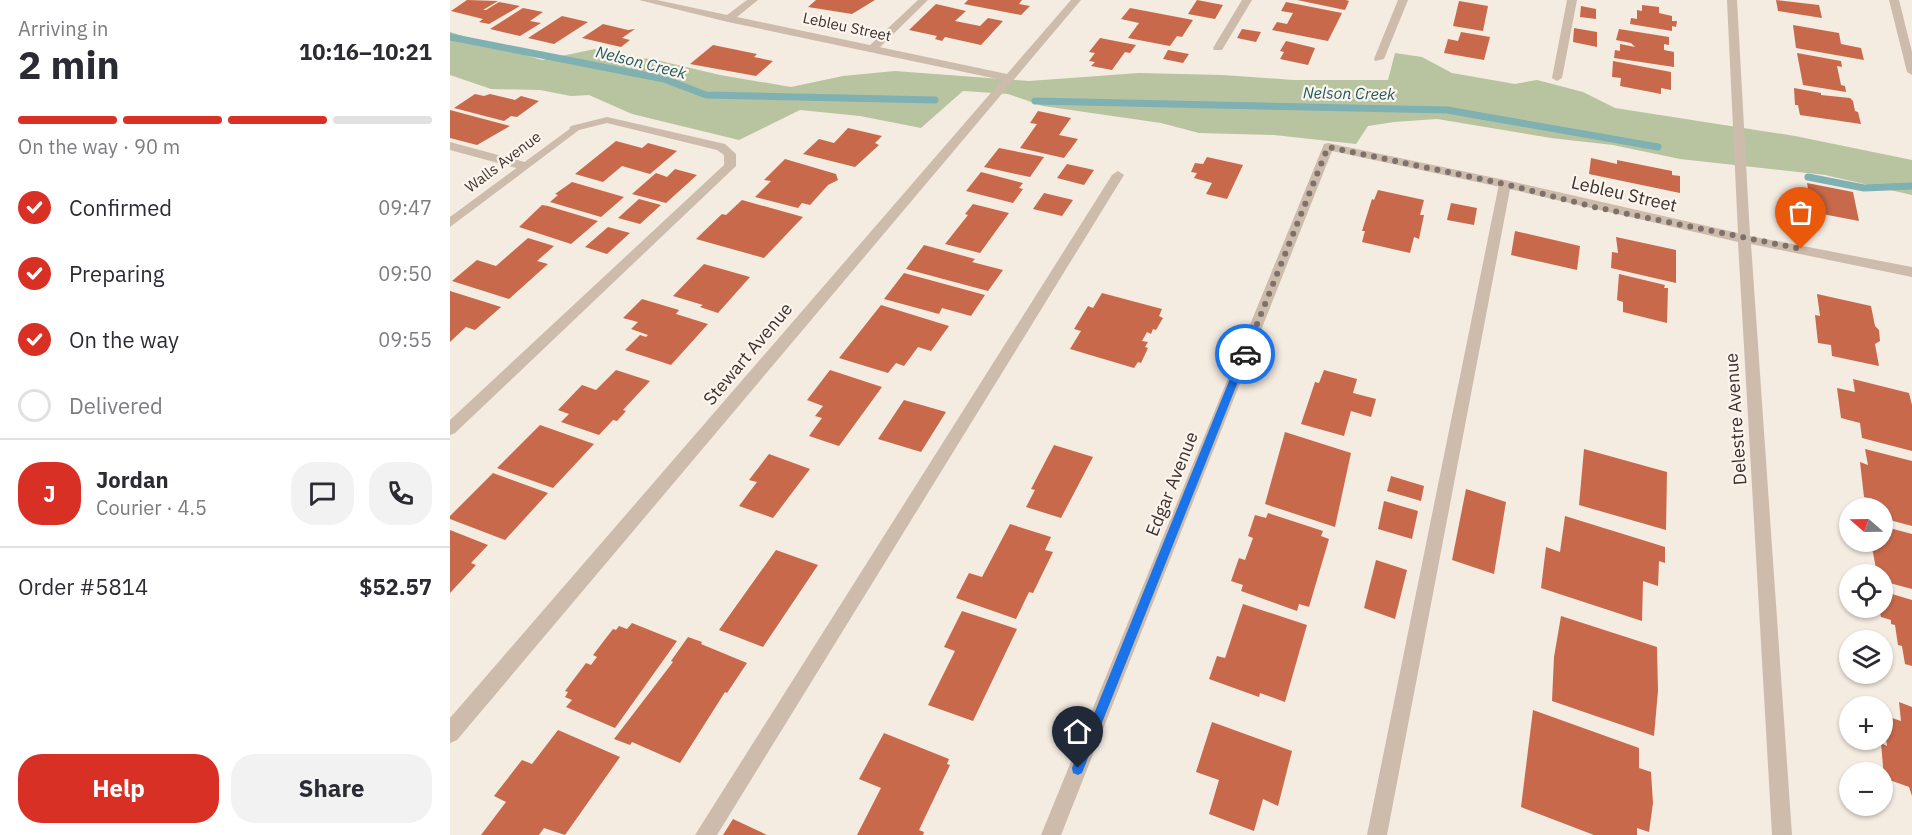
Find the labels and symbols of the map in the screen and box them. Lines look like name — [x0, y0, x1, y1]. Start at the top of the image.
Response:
street label: Lebleu Street — [801, 8, 893, 45]
water label: Nelson Creek — [594, 41, 689, 83]
water label: Nelson Creek — [1303, 82, 1396, 104]
street label: Walls Avenue — [461, 127, 544, 196]
street label: Lebleu Street — [1569, 170, 1679, 217]
pin — [1775, 187, 1826, 249]
street label: Stewart Avenue — [698, 298, 797, 410]
courier — [1215, 324, 1275, 384]
street label: Delestre Avenue — [1719, 352, 1752, 486]
street label: Edgar Avenue — [1140, 428, 1203, 539]
north arrow — [1839, 498, 1893, 552]
pin — [1052, 706, 1103, 768]

